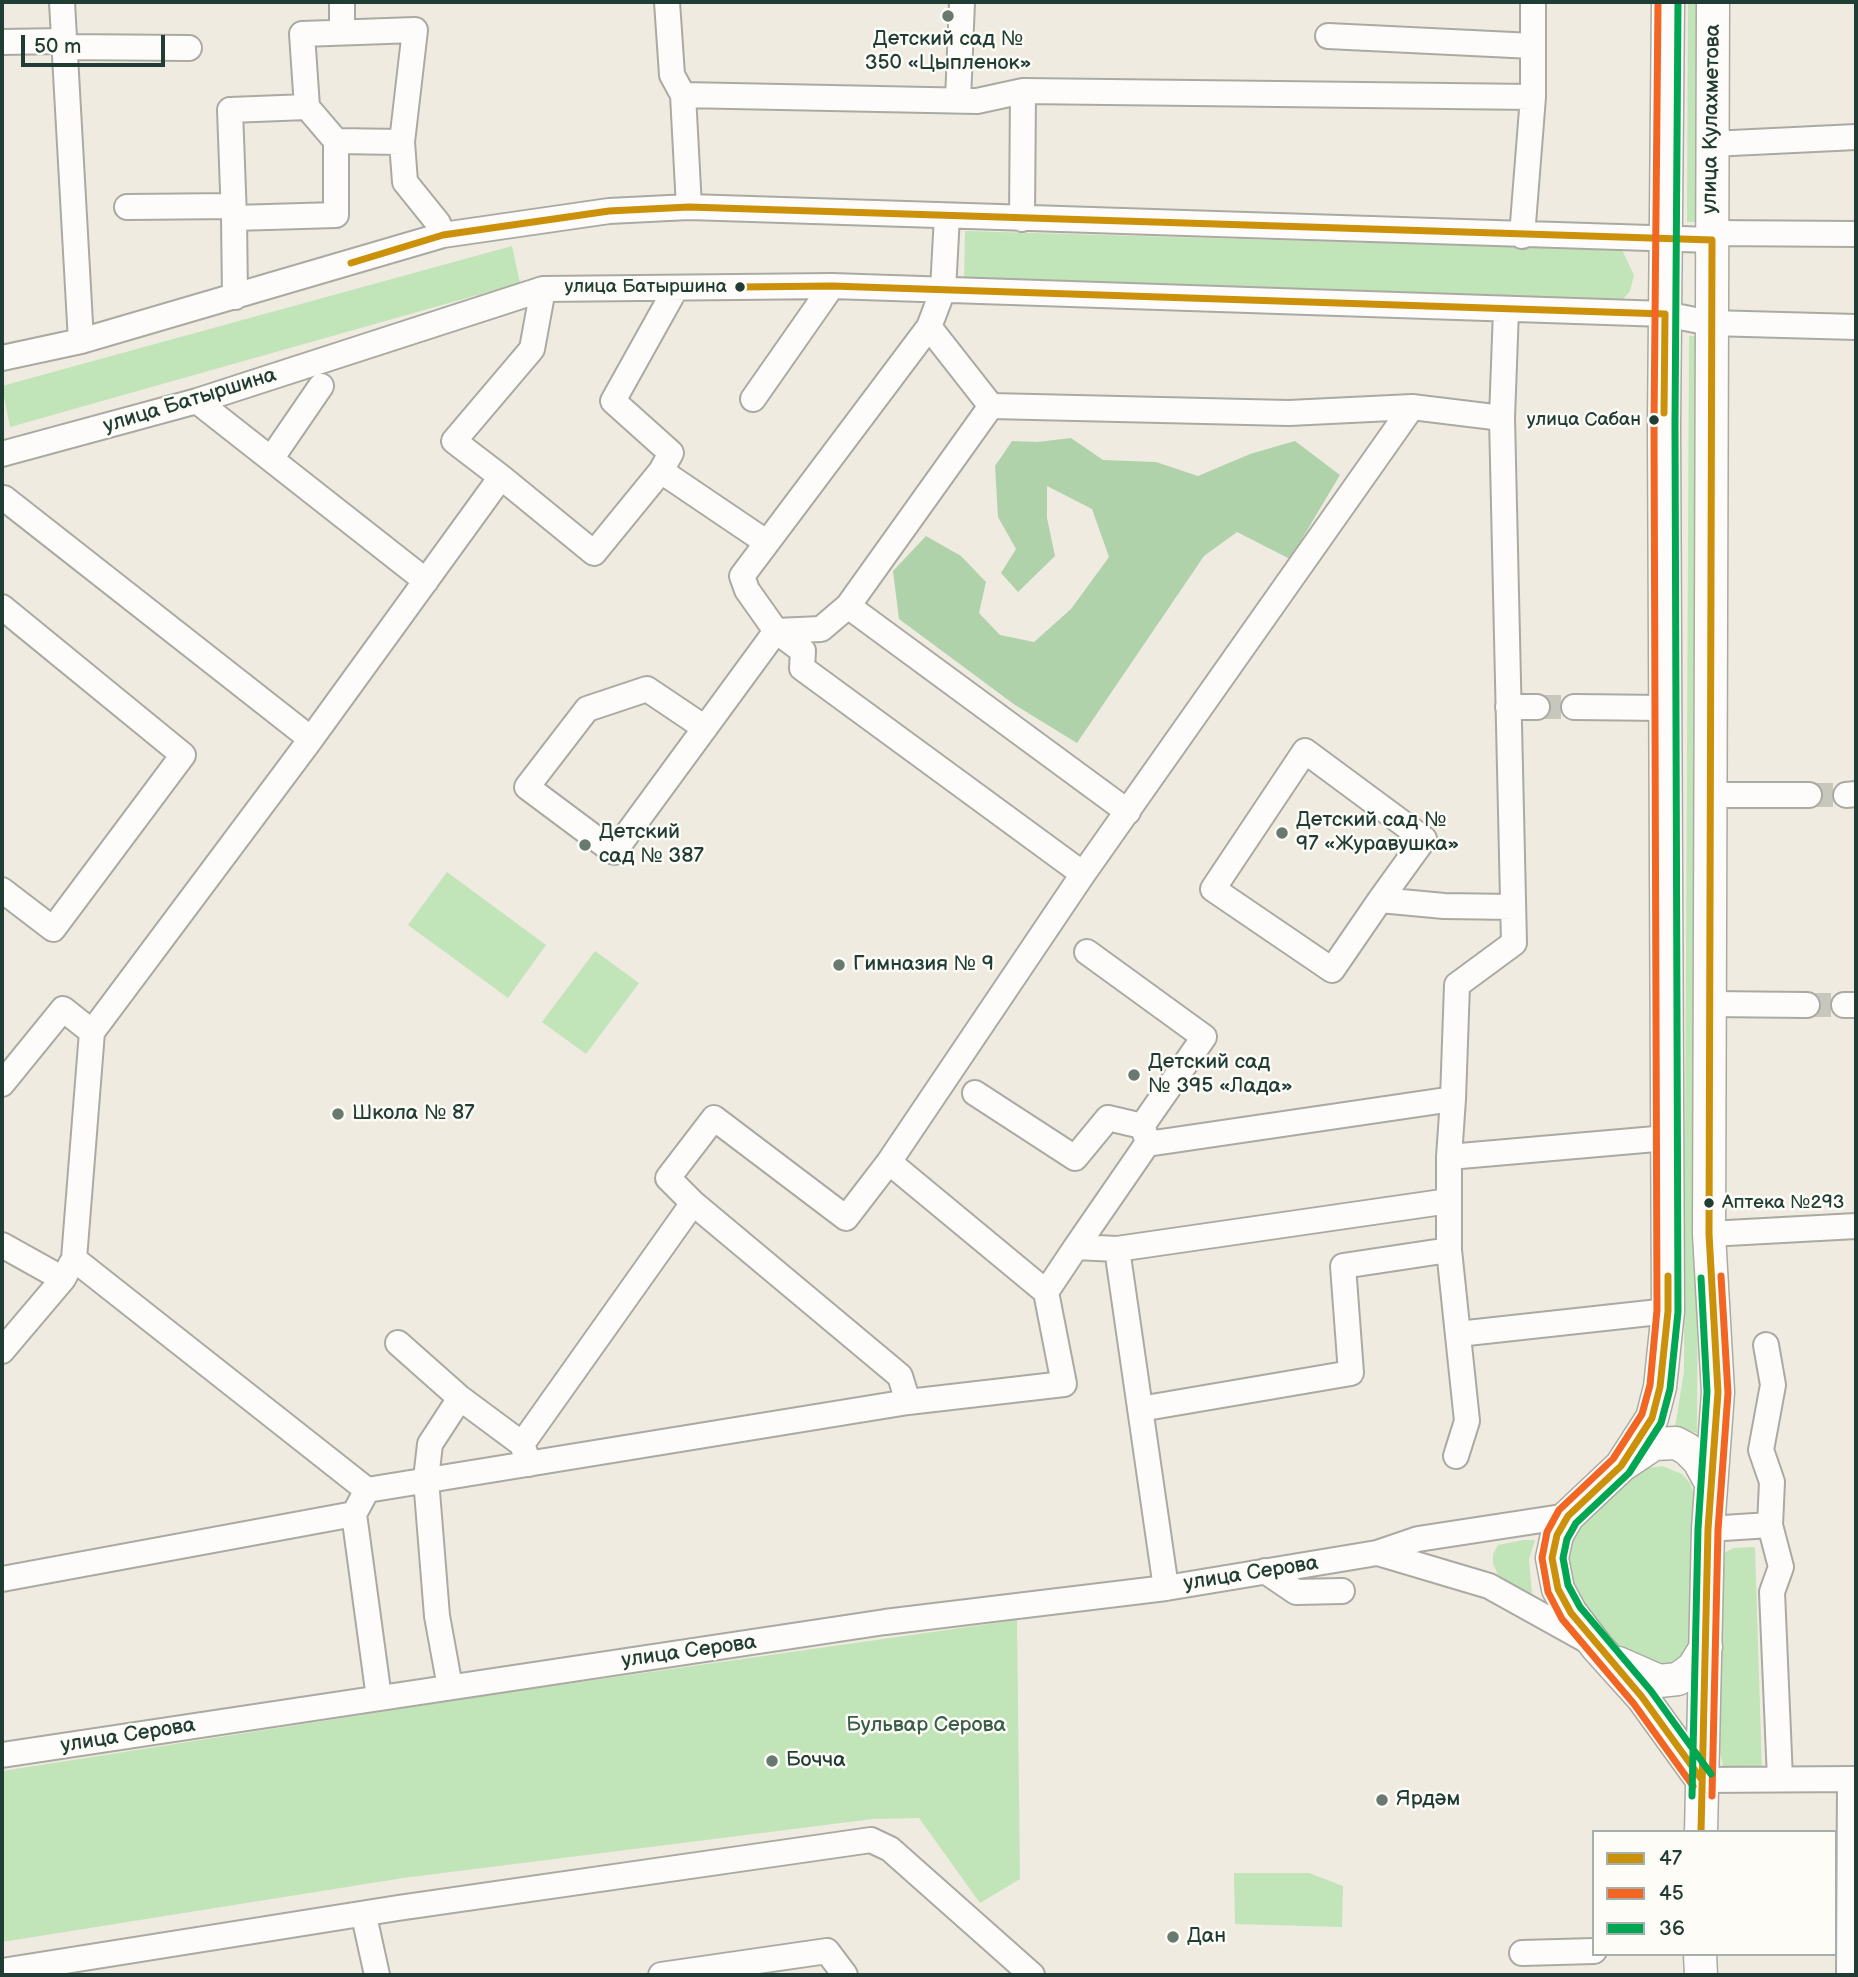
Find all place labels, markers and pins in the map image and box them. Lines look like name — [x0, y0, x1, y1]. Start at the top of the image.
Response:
marker: Детский сад № 350 «Цыпленок» — [940, 8, 956, 24]
place label: Детский сад № 350 «Цыпленок» — [865, 27, 1031, 77]
place label: улица Батыршина — [564, 276, 727, 298]
marker: улица Батыршина — [733, 280, 747, 294]
place label: улица Сабан — [1527, 409, 1641, 431]
marker: улица Сабан — [1647, 413, 1661, 427]
place label: Детский сад № 97 «Журавушка» — [1296, 808, 1459, 858]
place label: Детский сад № 387 — [599, 820, 704, 870]
marker: Детский сад № 97 «Журавушка» — [1274, 825, 1290, 841]
marker: Детский сад № 387 — [577, 837, 593, 853]
place label: Гимназия № 9 — [853, 952, 994, 978]
marker: Гимназия № 9 — [831, 957, 847, 973]
place label: Детский сад № 395 «Лада» — [1148, 1050, 1293, 1100]
marker: Детский сад № 395 «Лада» — [1126, 1067, 1142, 1083]
place label: Школа № 87 — [352, 1101, 475, 1127]
marker: Школа № 87 — [330, 1106, 346, 1122]
place label: Аптека №293 — [1722, 1192, 1844, 1214]
marker: Аптека №293 — [1702, 1196, 1716, 1210]
place label: Бочча — [786, 1748, 846, 1774]
marker: Бочча — [764, 1753, 780, 1769]
place label: Ярдәм — [1396, 1787, 1460, 1813]
marker: Ярдәм — [1374, 1792, 1390, 1808]
place label: Дан — [1187, 1924, 1226, 1950]
marker: Дан — [1165, 1929, 1181, 1945]

